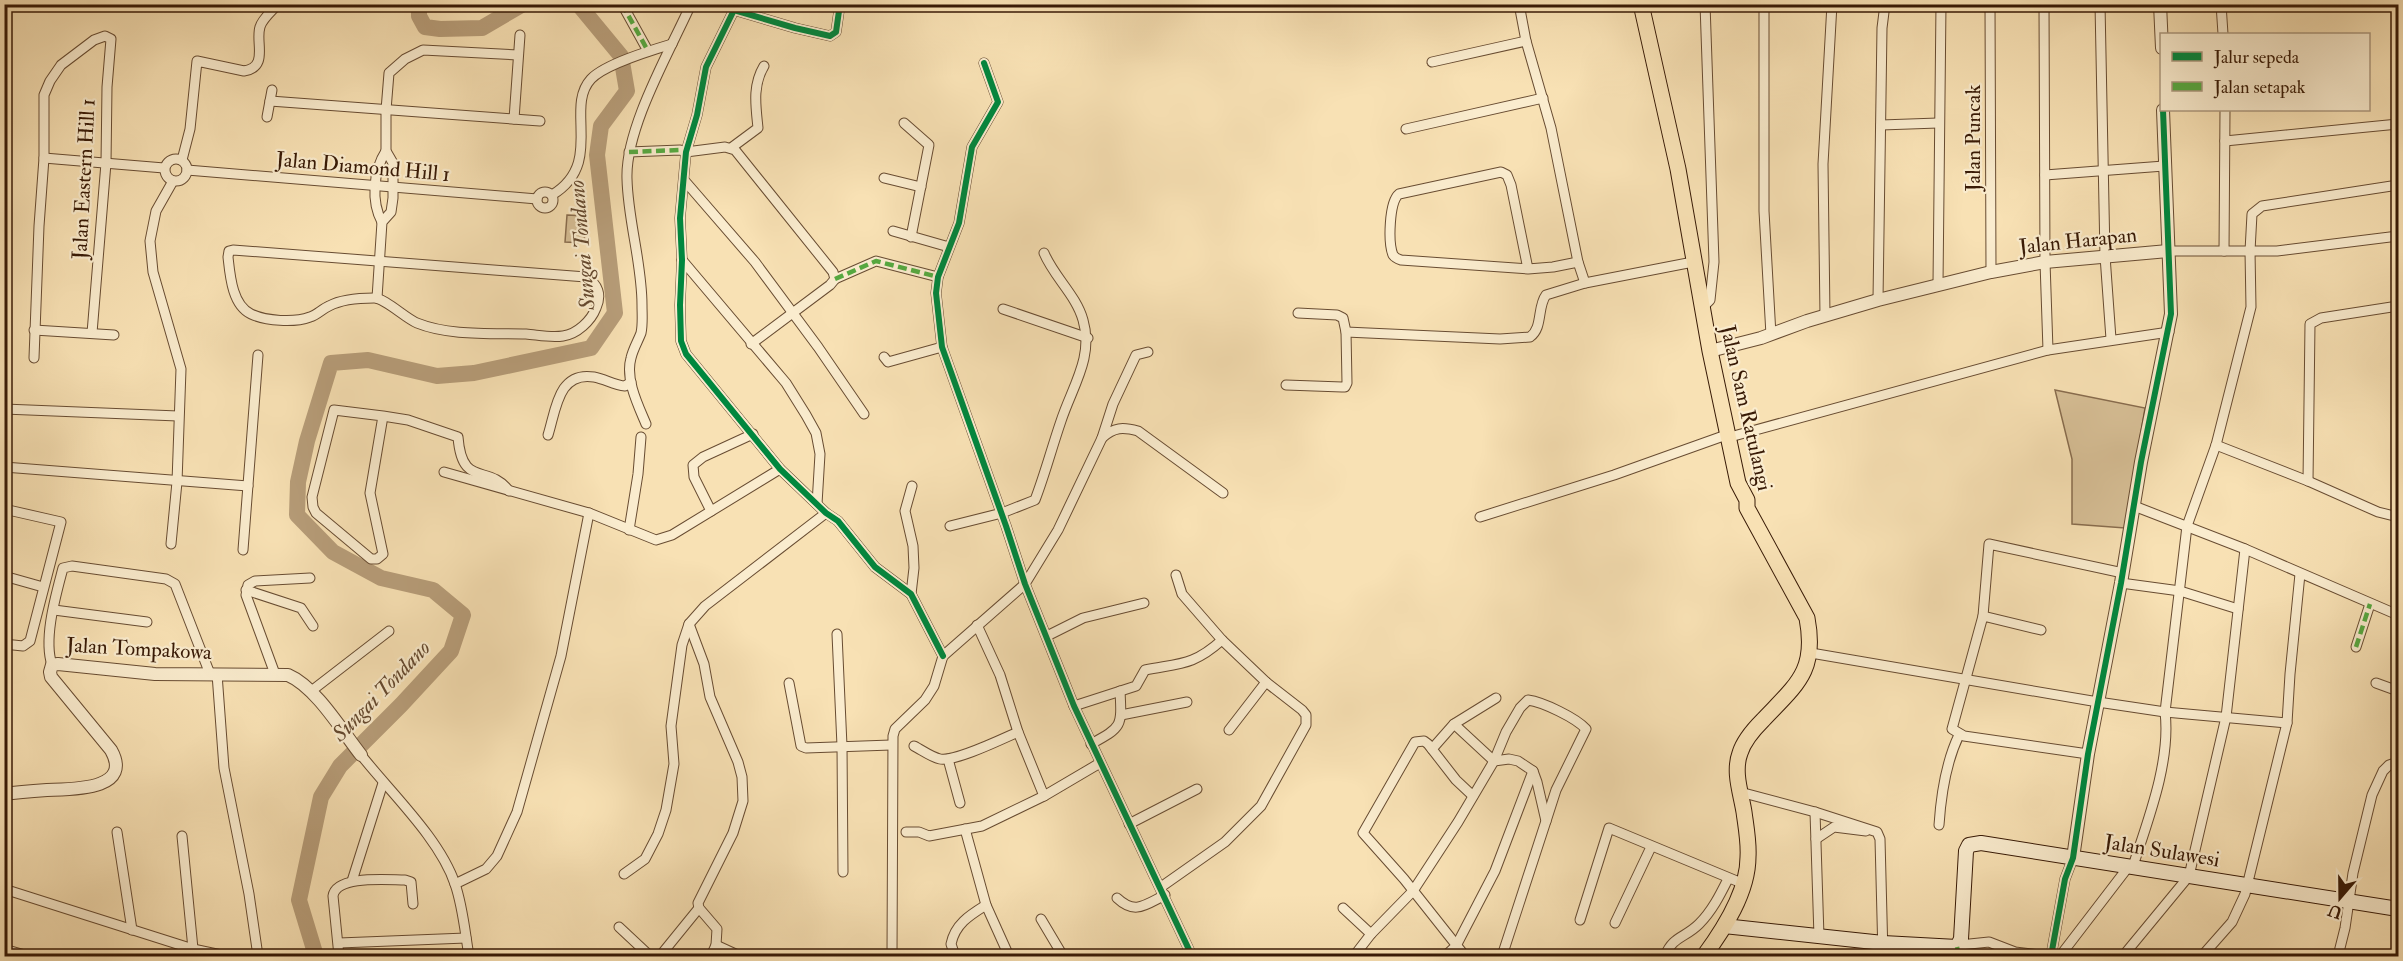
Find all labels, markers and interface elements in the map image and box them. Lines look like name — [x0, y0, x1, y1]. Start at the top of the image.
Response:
legend — [2160, 33, 2370, 111]
text: Jalur sepeda — [2213, 46, 2300, 69]
text: Jalan setapak — [2213, 76, 2306, 99]
street label: Jalan Puncak — [1960, 84, 1987, 193]
street label: Jalan Eastern Hill 1 — [66, 98, 102, 261]
street label: Jalan Diamond Hill 1 — [274, 146, 451, 188]
water label: Sungai Tondano — [562, 179, 602, 312]
street label: Jalan Harapan — [2017, 221, 2138, 261]
street label: Jalan Sam Ratulangi — [1714, 322, 1778, 494]
street label: Jalan Tompakowa — [65, 632, 213, 666]
water label: Sungai Tondano — [325, 634, 436, 748]
street label: Jalan Sulawesi — [2101, 828, 2222, 874]
north arrow — [2310, 868, 2370, 928]
text: U — [2325, 899, 2345, 923]

